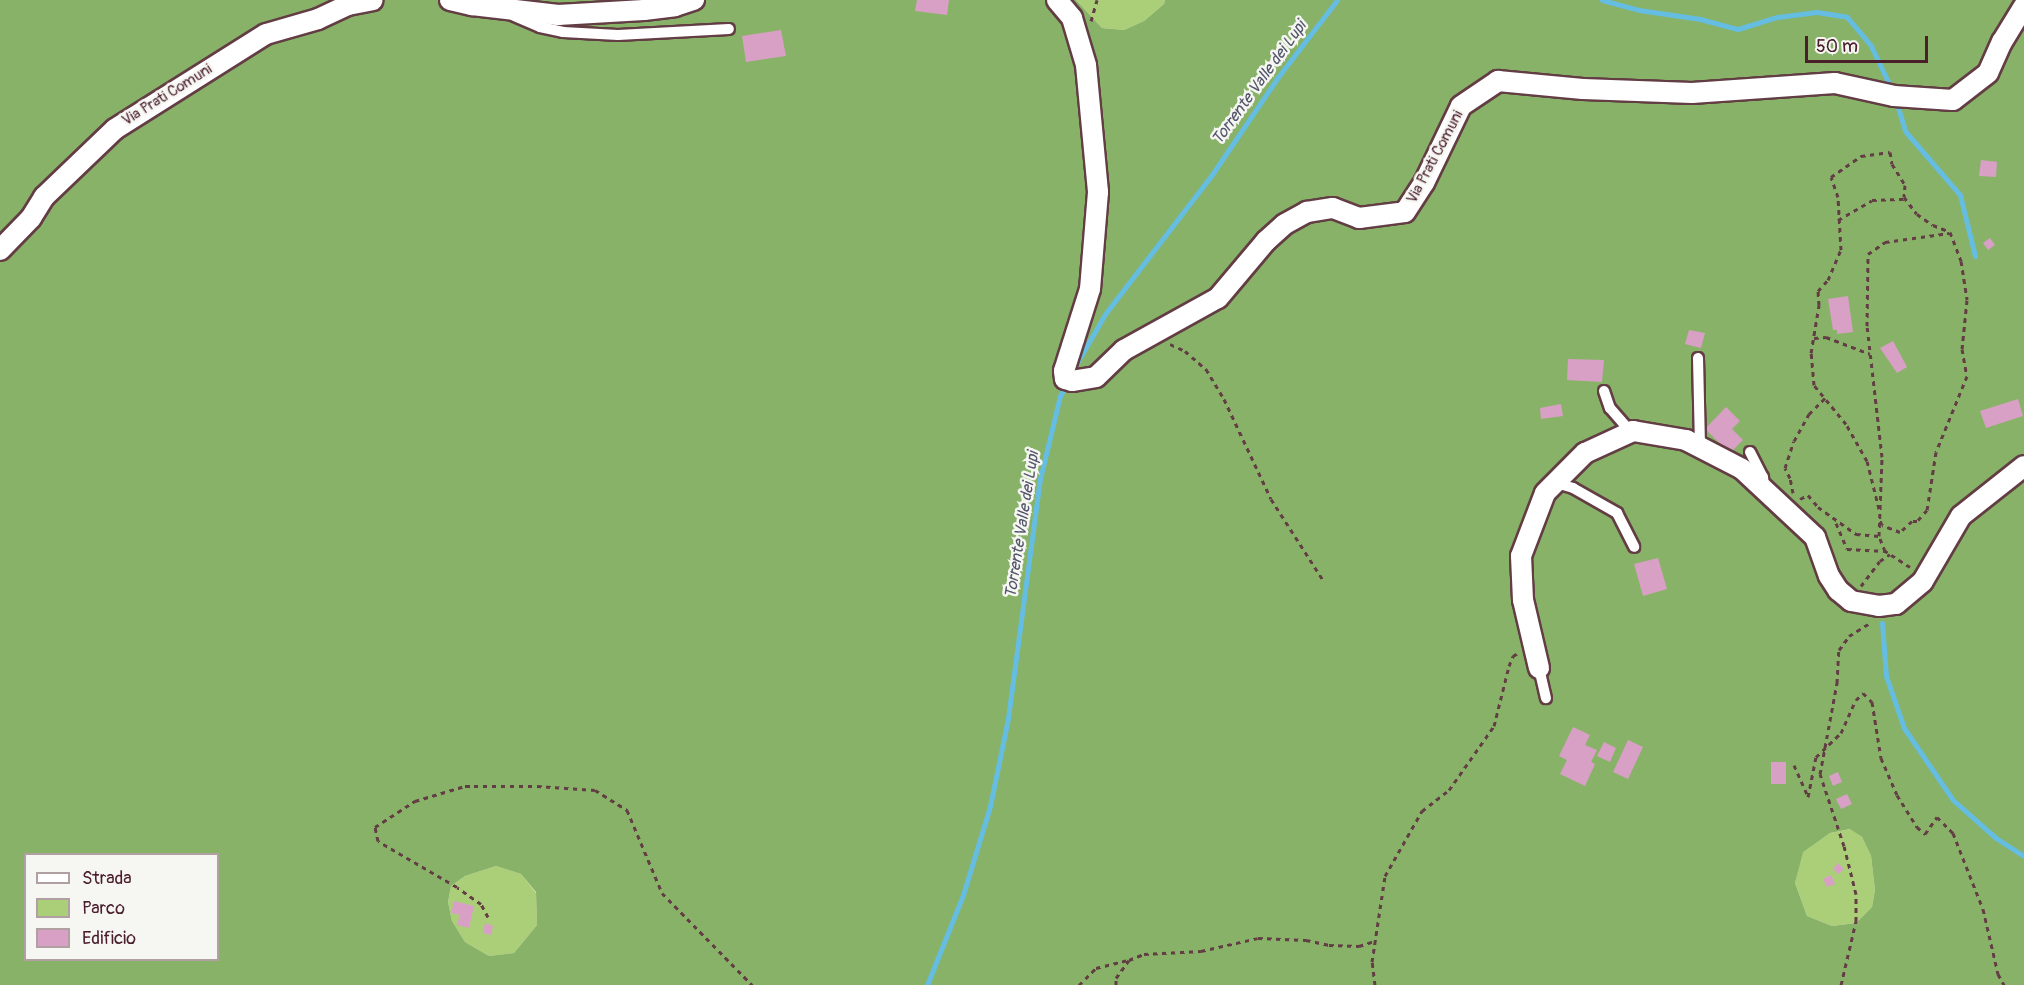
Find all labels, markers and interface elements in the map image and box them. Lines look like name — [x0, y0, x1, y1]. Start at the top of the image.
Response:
water label: Torrente Valle dei Lupi — [1208, 18, 1310, 148]
scale bar — [1808, 24, 1931, 62]
text: 50 m — [1816, 35, 1858, 58]
street label: Via Prati Comuni — [119, 60, 215, 130]
street label: Via Prati Comuni — [1403, 107, 1467, 207]
water label: Torrente Valle dei Lupi — [1001, 451, 1043, 599]
legend — [24, 853, 219, 961]
text: Strada — [82, 867, 132, 890]
text: Parco — [82, 897, 125, 920]
text: Edificio — [82, 927, 136, 950]

